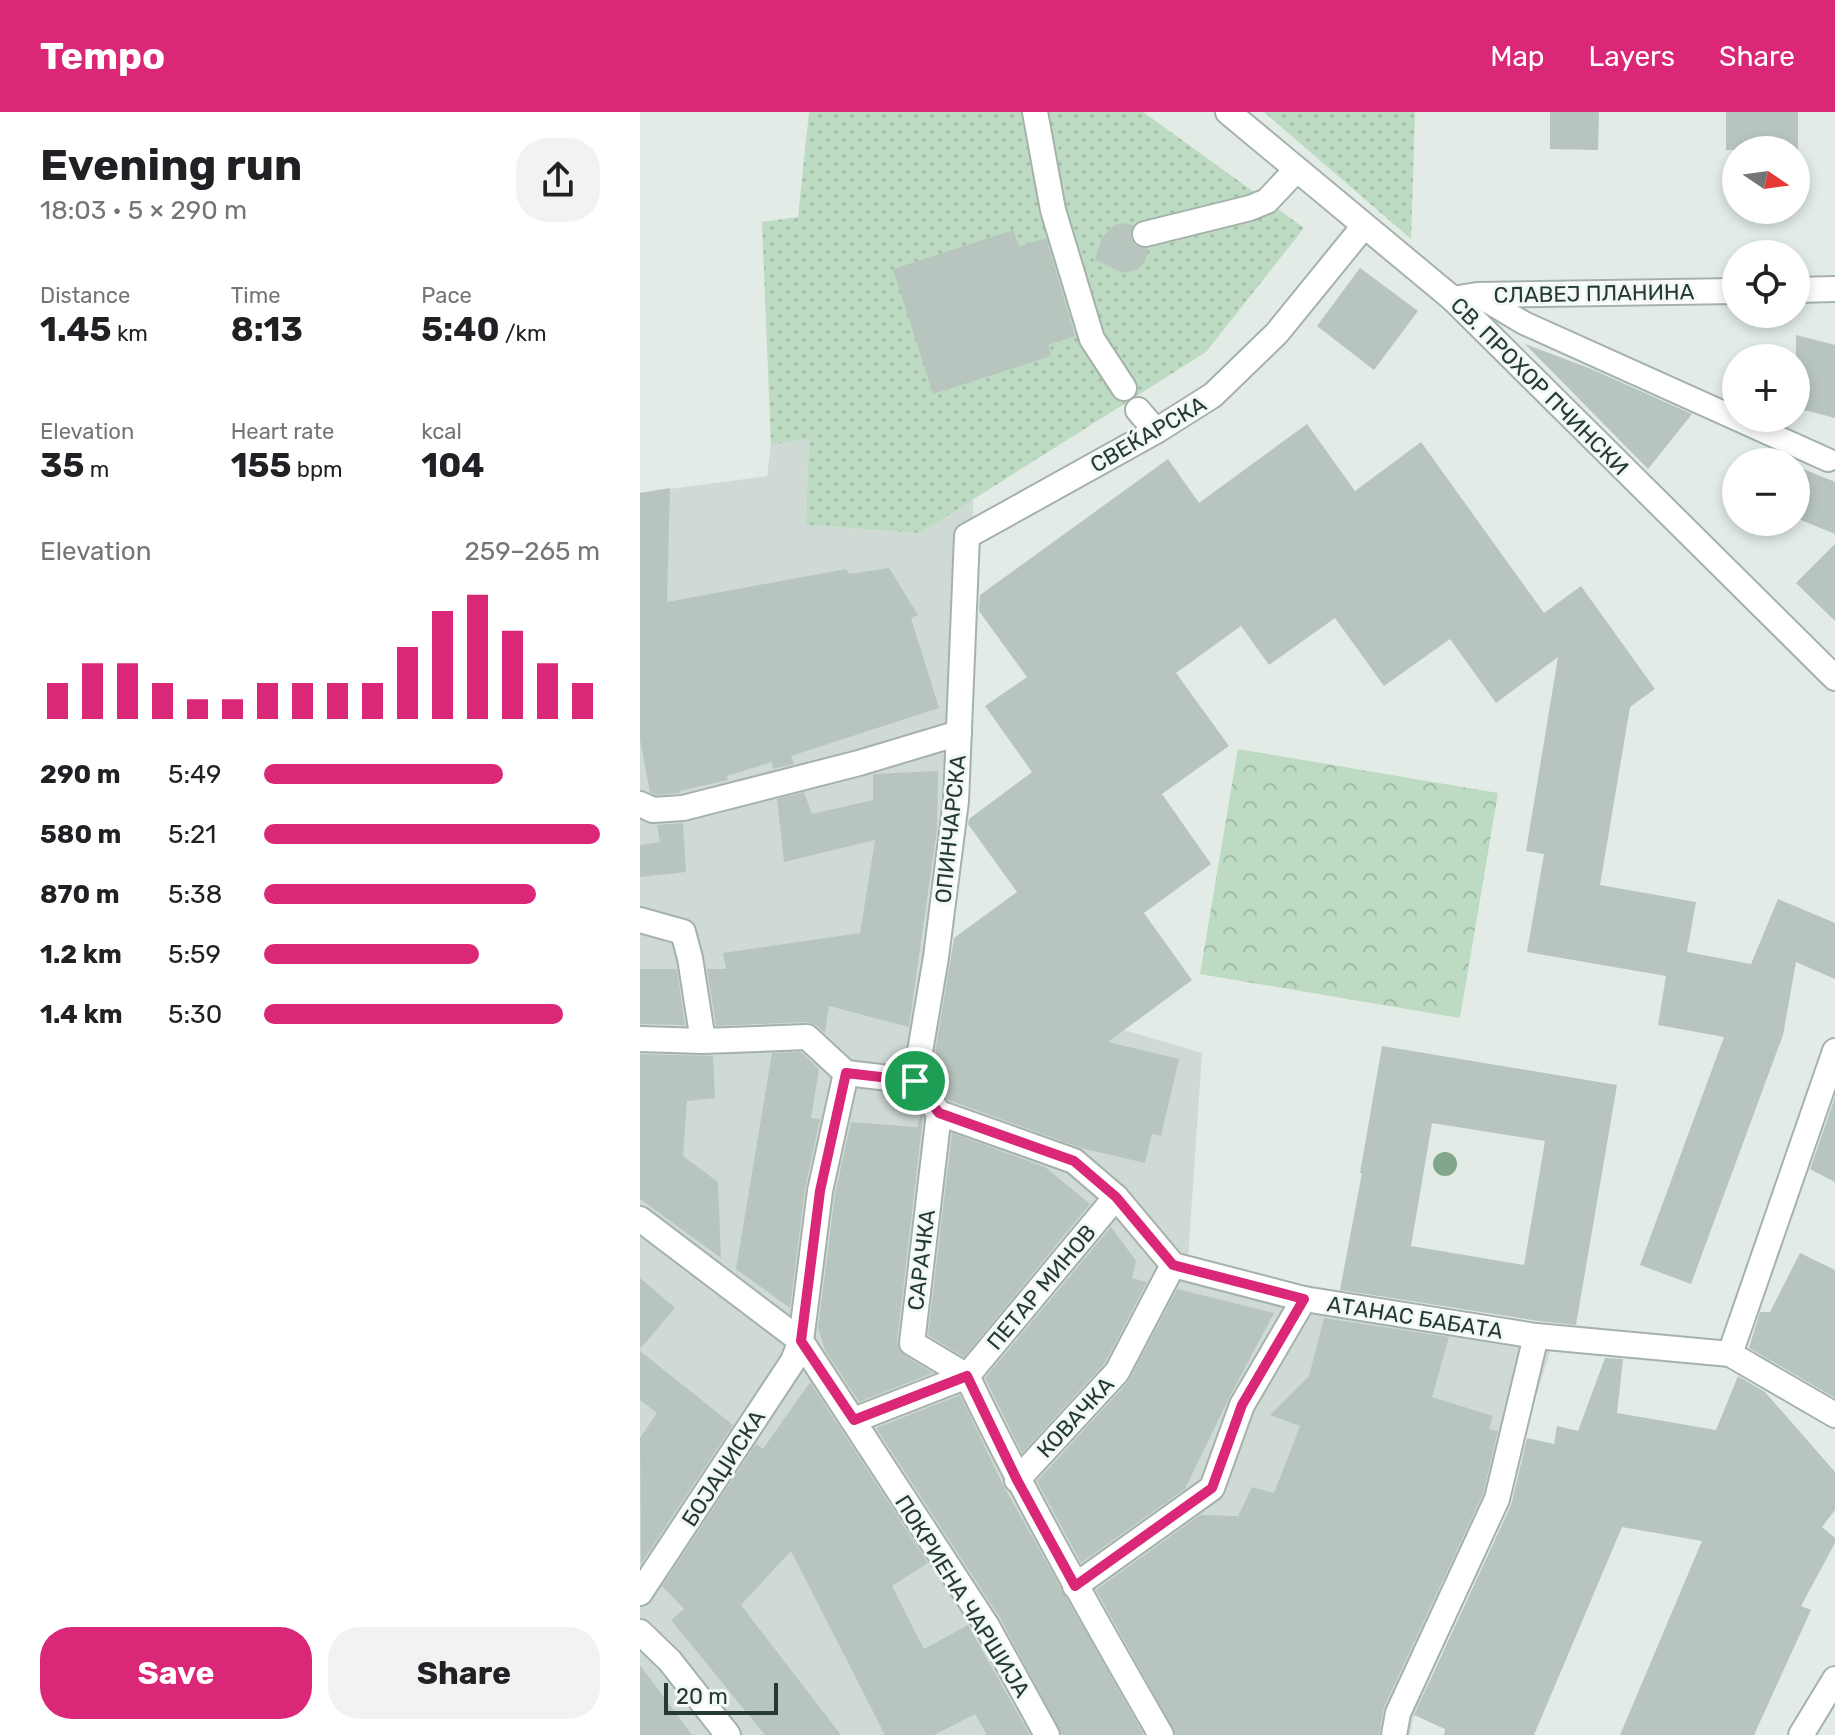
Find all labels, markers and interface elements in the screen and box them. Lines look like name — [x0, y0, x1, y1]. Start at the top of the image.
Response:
text: Tempo — [40, 33, 165, 79]
text: Map — [1490, 40, 1545, 73]
text: Layers — [1589, 40, 1675, 73]
text: Share — [1719, 40, 1795, 73]
north arrow — [1722, 136, 1810, 224]
map controls — [1722, 136, 1810, 536]
button: share — [516, 138, 600, 222]
text: Evening run — [40, 139, 302, 191]
text: 18:03 · 5 × 290 m — [40, 195, 247, 226]
button: locate — [1722, 240, 1810, 328]
street label: СЛАВЕЈ ПЛАНИНА — [1493, 278, 1695, 309]
text: Distance — [40, 282, 130, 309]
text: Time — [231, 282, 281, 309]
text: Pace — [421, 282, 472, 309]
street label: СВ. ПРОХОР ПЧИНСКИ — [1445, 292, 1634, 481]
text: 1.45 — [40, 309, 112, 350]
text: 8:13 — [231, 309, 303, 350]
text: 5:40 — [421, 309, 500, 350]
text: km — [112, 320, 148, 347]
text: /km — [500, 320, 546, 347]
button: + — [1722, 344, 1810, 432]
street label: СВЕЌАРСКА — [1086, 390, 1211, 478]
text: Elevation — [40, 418, 134, 445]
text: Heart rate — [231, 418, 334, 445]
text: kcal — [421, 418, 462, 445]
text: 35 — [40, 445, 84, 486]
text: 155 — [231, 445, 291, 486]
text: 104 — [421, 445, 485, 486]
button: − — [1722, 448, 1810, 536]
text: m — [84, 456, 109, 483]
text: bpm — [291, 456, 343, 483]
text: Elevation — [40, 536, 151, 567]
text: 259–265 m — [464, 536, 600, 567]
street label: ОПИНЧАРСКА — [929, 753, 972, 905]
text: 290 m — [40, 759, 121, 790]
text: 5:49 — [168, 759, 221, 790]
text: 580 m — [40, 819, 121, 850]
text: 5:21 — [168, 819, 217, 850]
text: 870 m — [40, 879, 120, 910]
text: 5:38 — [168, 879, 222, 910]
text: 1.2 km — [40, 939, 122, 970]
text: 5:59 — [168, 939, 221, 970]
text: 1.4 km — [40, 999, 122, 1030]
text: 5:30 — [168, 999, 222, 1030]
pin — [881, 1047, 949, 1115]
icon: arrive — [893, 1059, 937, 1103]
street label: САРАЧКА — [902, 1208, 941, 1312]
street label: ПЕТАР МИНОВ — [981, 1219, 1102, 1355]
street label: АТАНАС БАБАТА — [1325, 1290, 1505, 1345]
street label: КОВАЧКА — [1031, 1371, 1120, 1463]
street label: БОЈАЏИСКА — [676, 1405, 771, 1531]
street label: ПОКРИЕНА ЧАРШИЈА — [889, 1490, 1036, 1703]
button: Save — [40, 1627, 312, 1719]
button: Share — [328, 1627, 600, 1719]
scale bar — [664, 1679, 778, 1715]
text: 20 m — [676, 1683, 728, 1710]

